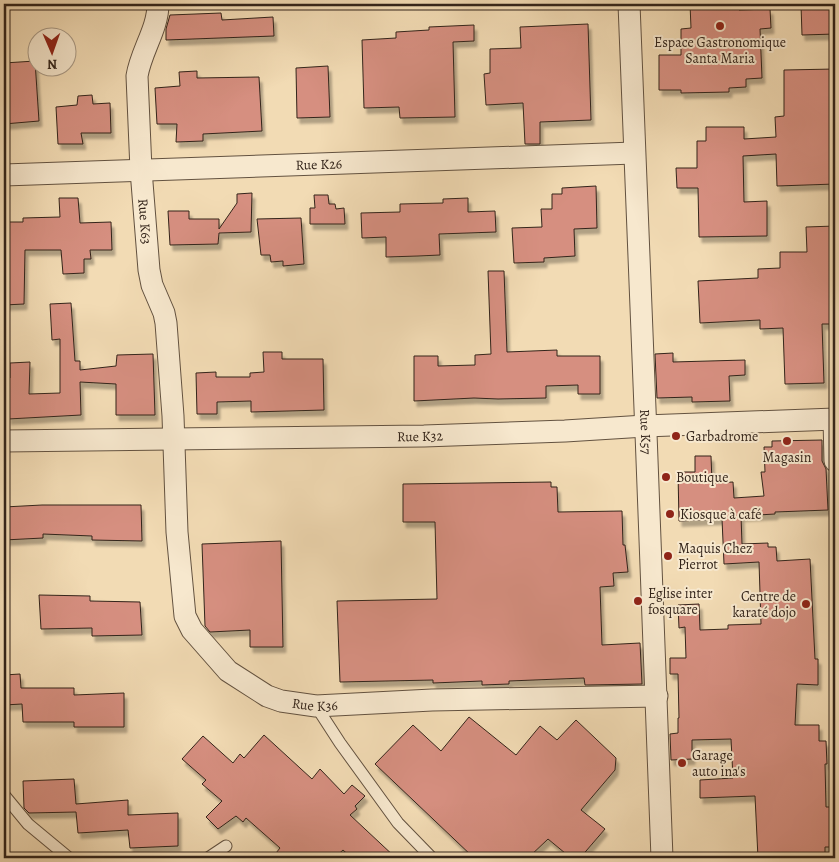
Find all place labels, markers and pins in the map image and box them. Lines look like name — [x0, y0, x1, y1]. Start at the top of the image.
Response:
marker: Espace Gastronomique Santa Maria — [714, 20, 726, 32]
place label: Espace Gastronomique Santa Maria — [654, 33, 786, 68]
place label: Garbadrome — [686, 427, 758, 446]
marker: Garbadrome — [670, 430, 682, 442]
marker: Magasin — [781, 435, 793, 447]
place label: Magasin — [763, 448, 812, 467]
place label: Boutique — [676, 468, 728, 487]
marker: Boutique — [660, 471, 672, 483]
place label: Kiosque à café — [680, 505, 761, 524]
marker: Kiosque à café — [664, 508, 676, 520]
place label: Maquis Chez Pierrot — [678, 539, 752, 574]
marker: Maquis Chez Pierrot — [662, 550, 674, 562]
place label: Eglise inter fosquare — [648, 584, 713, 619]
place label: Centre de karaté dojo — [732, 587, 796, 622]
marker: Eglise inter fosquare — [632, 595, 644, 607]
marker: Centre de karaté dojo — [800, 598, 812, 610]
place label: Garage auto ina's — [692, 746, 746, 781]
marker: Garage auto ina's — [676, 757, 688, 769]

